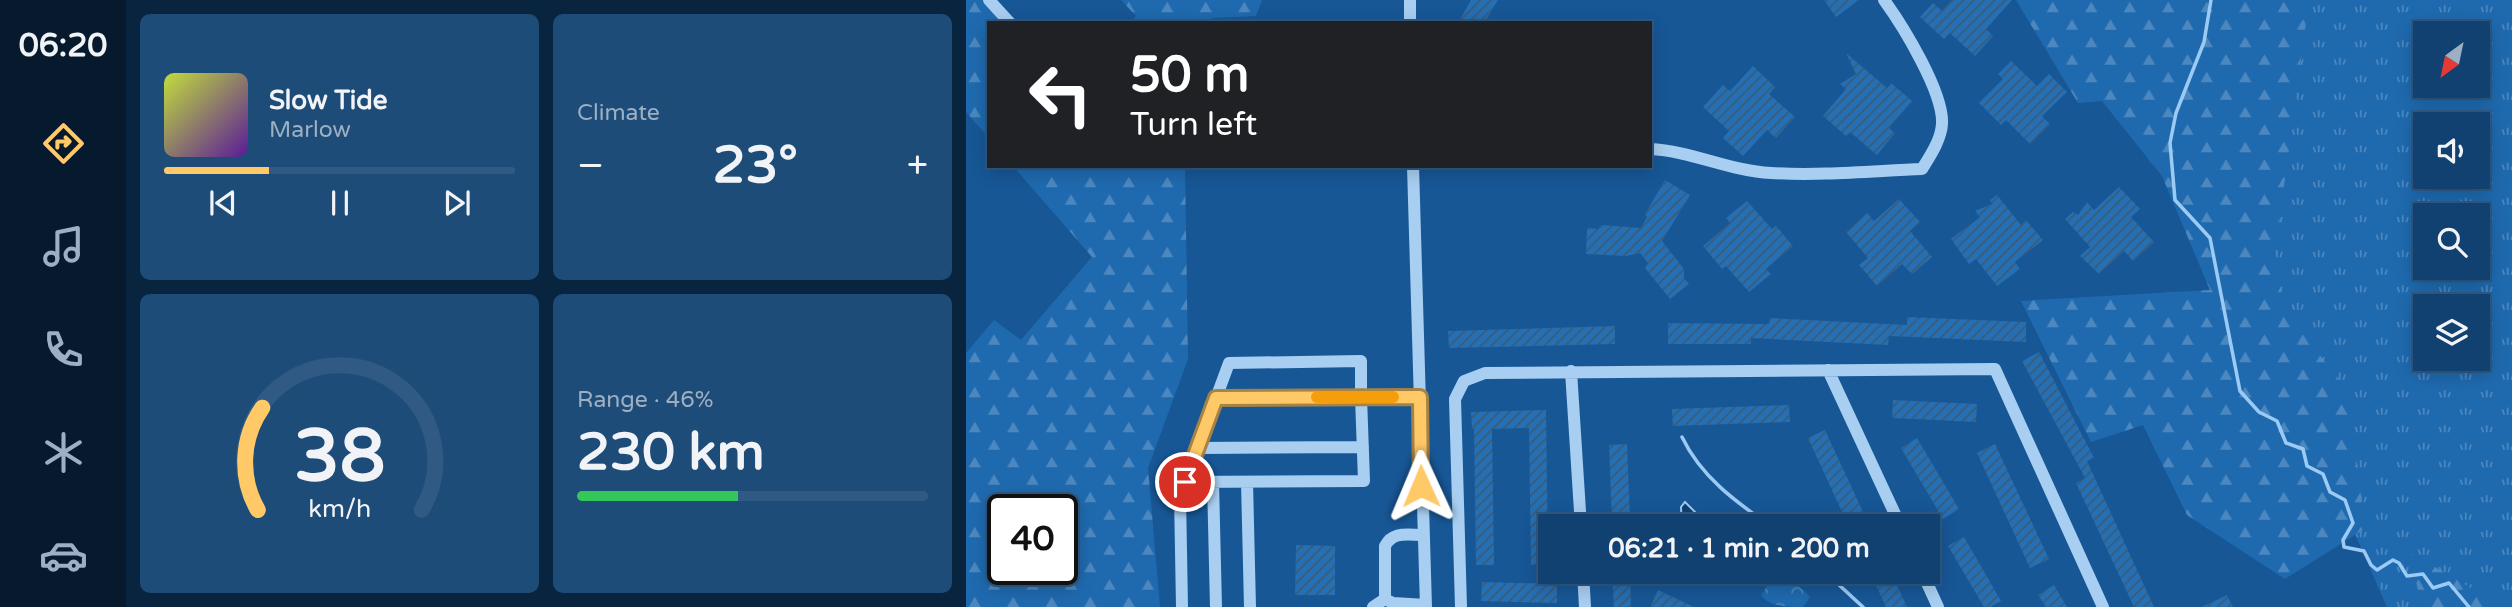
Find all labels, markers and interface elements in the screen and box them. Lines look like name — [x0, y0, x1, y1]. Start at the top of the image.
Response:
north arrow — [2413, 21, 2490, 98]
map controls — [2413, 21, 2490, 371]
text: 06:20 — [19, 27, 107, 65]
text: 50 m — [1130, 46, 1249, 105]
icon: left — [1015, 49, 1106, 140]
text: Slow Tide — [269, 85, 387, 116]
text: Climate — [577, 99, 660, 127]
text: Turn left — [1130, 106, 1257, 144]
button: sound — [2413, 112, 2490, 189]
text: Marlow — [269, 116, 351, 144]
icon: directions — [39, 119, 88, 168]
text: 23° — [713, 134, 798, 197]
text: − — [577, 143, 604, 189]
text: + — [907, 143, 928, 189]
icon: previous — [204, 184, 242, 222]
icon: pause — [321, 184, 359, 222]
icon: next — [438, 184, 476, 222]
button: search — [2413, 203, 2490, 280]
icon: music — [39, 222, 88, 271]
button: layers — [2413, 294, 2490, 371]
icon: phone — [39, 325, 88, 374]
text: Range · 46% — [577, 386, 713, 414]
text: 38 — [294, 413, 385, 501]
text: 230 km — [577, 421, 765, 484]
icon: climate — [39, 428, 88, 477]
position arrow — [1384, 449, 1458, 523]
pin — [1155, 452, 1215, 512]
icon: arrive — [1166, 463, 1204, 501]
text: km/h — [308, 493, 371, 523]
speed limit sign: 40 — [987, 494, 1078, 585]
icon: car — [39, 531, 88, 580]
text: 06:21 · 1 min · 200 m — [1608, 533, 1870, 564]

